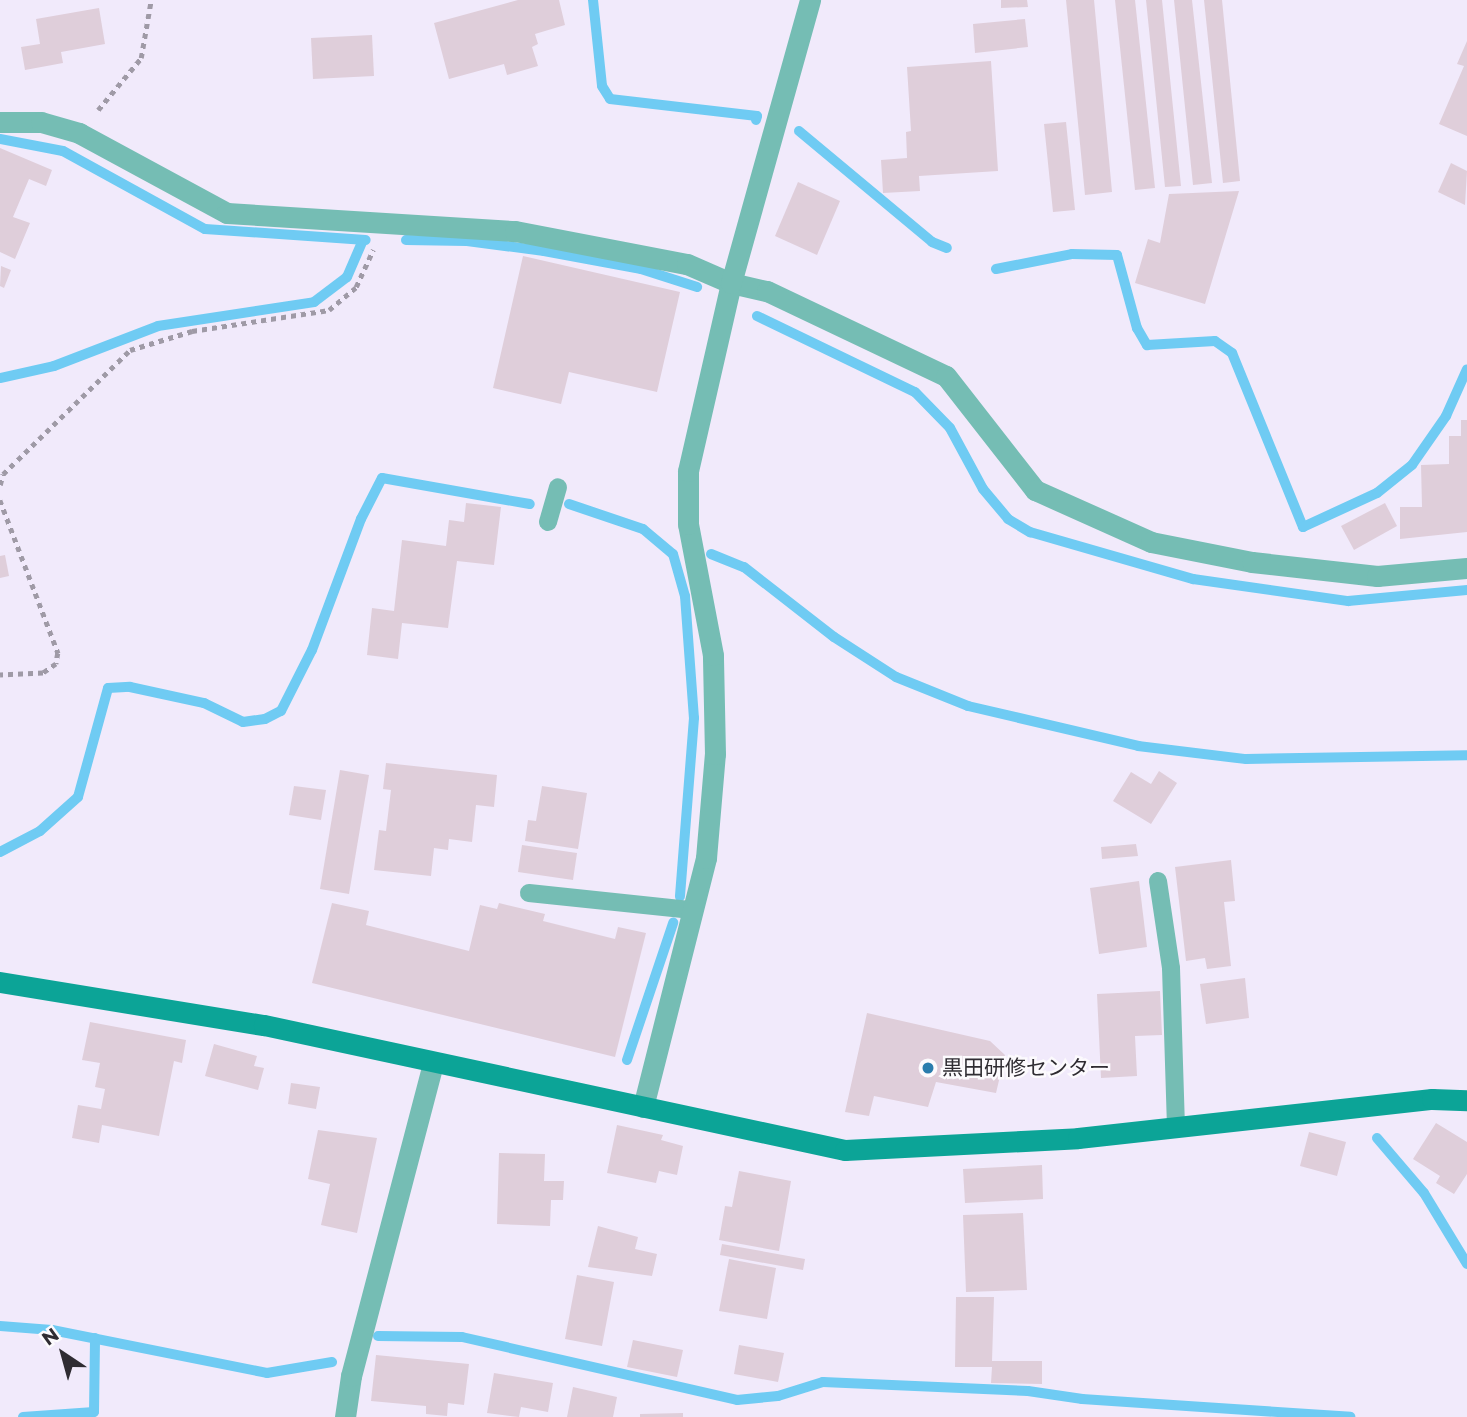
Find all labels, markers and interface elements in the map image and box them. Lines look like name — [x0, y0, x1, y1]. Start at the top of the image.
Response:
place label: 黒田研修センター — [942, 1055, 1110, 1081]
marker: 黒田研修センター — [920, 1060, 936, 1076]
north arrow — [28, 1319, 98, 1389]
text: N — [37, 1323, 63, 1350]

